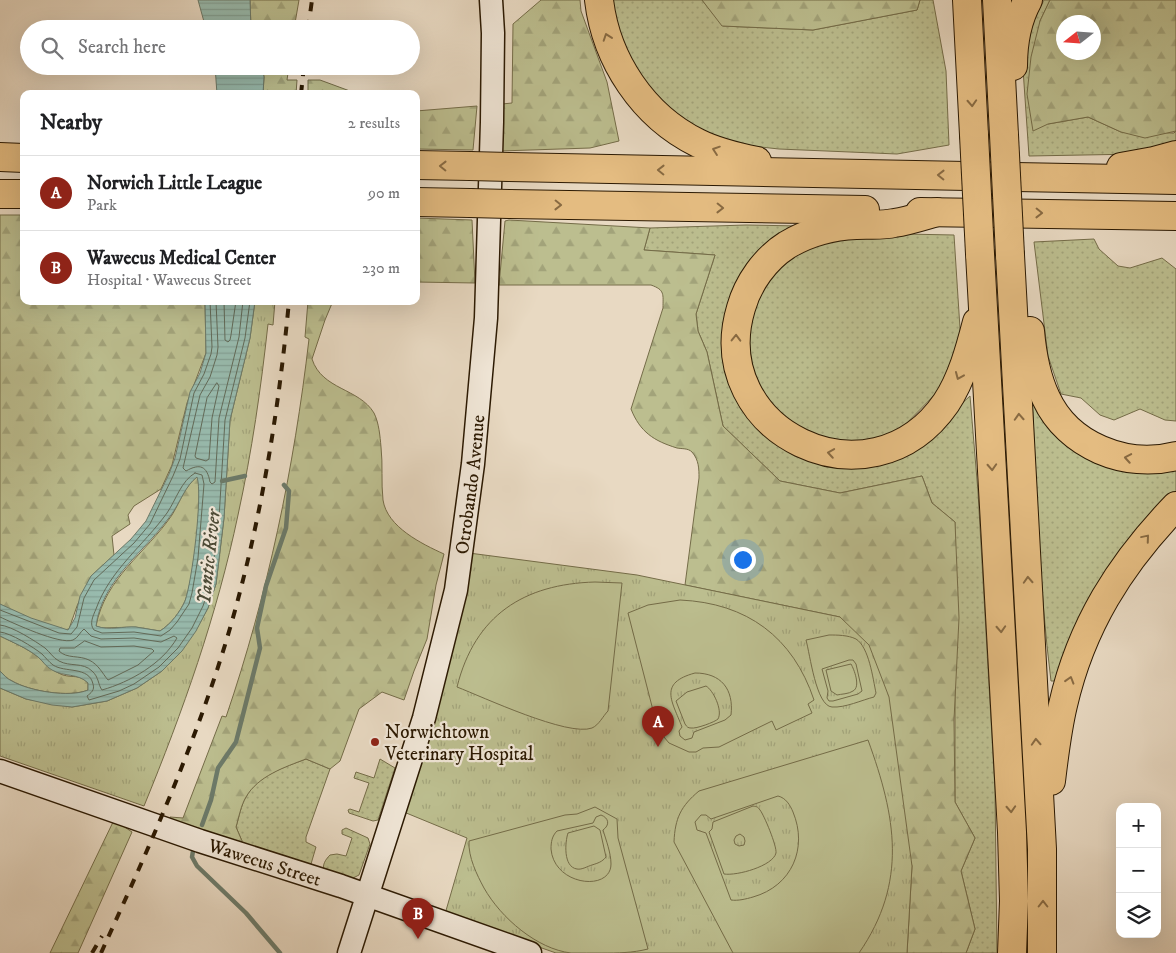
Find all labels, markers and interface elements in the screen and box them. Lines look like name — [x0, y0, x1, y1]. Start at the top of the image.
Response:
north arrow — [1056, 15, 1101, 60]
search box — [20, 20, 420, 75]
one-way arrow — [603, 33, 613, 42]
icon: search — [38, 34, 66, 62]
text: Search here — [78, 36, 166, 59]
one-way arrow — [967, 100, 978, 108]
text: Nearby — [40, 110, 102, 136]
text: 2 results — [348, 113, 400, 133]
one-way arrow — [712, 146, 721, 156]
one-way arrow — [439, 161, 447, 171]
one-way arrow — [657, 165, 664, 175]
one-way arrow — [936, 170, 944, 181]
text: Norwich Little League — [87, 172, 262, 195]
text: A — [51, 183, 61, 203]
text: 90 m — [368, 183, 400, 203]
text: Park — [87, 195, 117, 215]
one-way arrow — [554, 199, 562, 210]
one-way arrow — [716, 202, 724, 213]
one-way arrow — [1035, 208, 1043, 219]
text: Wawecus Medical Center — [87, 247, 276, 270]
text: B — [51, 258, 61, 278]
text: 230 m — [362, 258, 400, 278]
text: Hospital · Wawecus Street — [87, 270, 251, 290]
one-way arrow — [731, 334, 741, 342]
one-way arrow — [955, 372, 965, 380]
one-way arrow — [1013, 413, 1024, 421]
street label: Otrobando Avenue — [451, 414, 490, 556]
one-way arrow — [826, 448, 834, 459]
one-way arrow — [1123, 453, 1132, 463]
one-way arrow — [987, 464, 997, 471]
water label: Yantic River — [192, 507, 227, 606]
one-way arrow — [1141, 535, 1150, 544]
your location — [730, 547, 756, 573]
one-way arrow — [1022, 575, 1033, 583]
one-way arrow — [995, 626, 1006, 634]
one-way arrow — [1064, 677, 1074, 685]
pin: A — [642, 706, 674, 747]
place label: Norwichtown Veterinary Hospital — [384, 721, 534, 766]
marker: Norwichtown Veterinary Hospital — [369, 736, 381, 748]
one-way arrow — [1031, 738, 1042, 746]
map controls — [1116, 803, 1161, 938]
button: + — [1116, 803, 1161, 848]
one-way arrow — [1005, 805, 1016, 813]
street label: Wawecus Street — [204, 834, 324, 892]
button: − — [1116, 848, 1161, 893]
button: layers — [1116, 893, 1161, 938]
pin: B — [402, 898, 434, 939]
one-way arrow — [1038, 900, 1048, 908]

